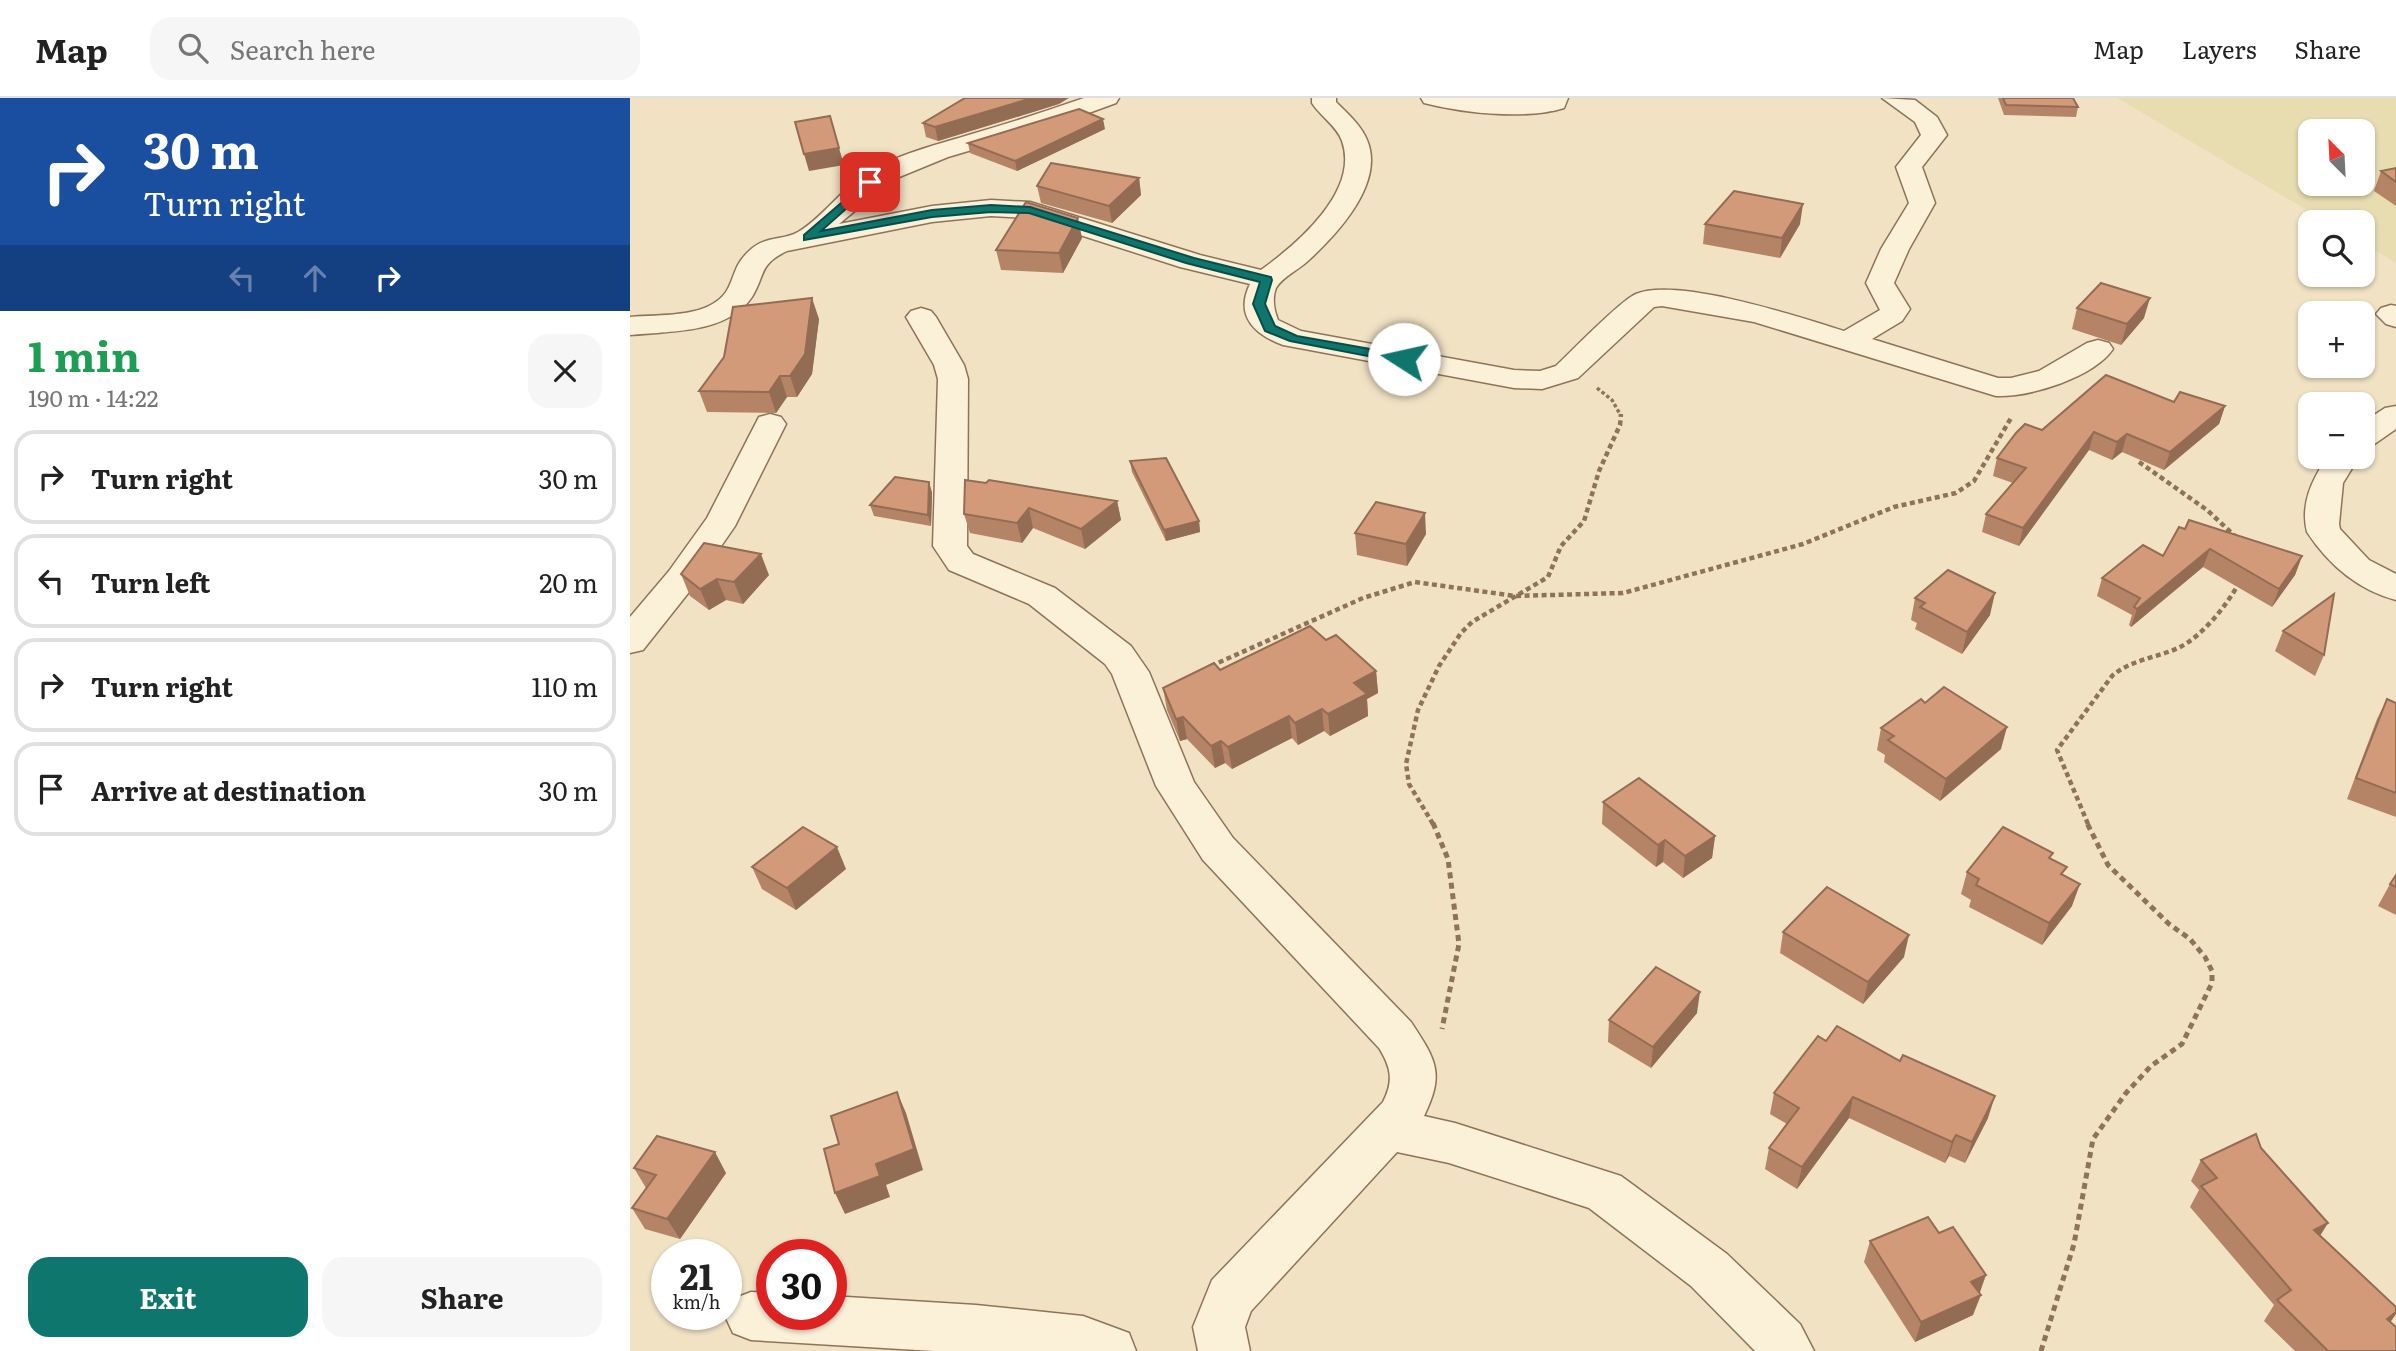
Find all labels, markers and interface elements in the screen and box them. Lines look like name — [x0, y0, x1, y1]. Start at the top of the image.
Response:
search box — [150, 17, 640, 80]
text: Map — [35, 24, 108, 73]
icon: search — [174, 29, 212, 67]
text: Search here — [230, 29, 376, 68]
text: Map — [2093, 31, 2144, 66]
text: Layers — [2182, 31, 2256, 66]
text: Share — [2294, 31, 2361, 66]
text: 30 m — [143, 111, 259, 184]
north arrow — [2298, 119, 2375, 196]
map controls — [2298, 119, 2375, 469]
icon: right — [28, 126, 119, 217]
pin — [840, 152, 900, 212]
icon: arrive — [851, 163, 889, 201]
text: Turn right — [143, 178, 305, 226]
button: search — [2298, 210, 2375, 287]
icon: left — [223, 259, 261, 297]
icon: ahead — [296, 259, 334, 297]
icon: right — [369, 259, 407, 297]
button: + — [2298, 301, 2375, 378]
position arrow — [1367, 322, 1441, 396]
text: 1 min — [28, 323, 140, 385]
button: close — [528, 334, 602, 408]
text: 190 m · 14:22 — [28, 380, 158, 414]
button: − — [2298, 392, 2375, 469]
icon: right — [32, 458, 70, 496]
text: Turn right — [91, 458, 233, 497]
text: 30 m — [538, 458, 598, 497]
icon: left — [32, 562, 70, 600]
text: Turn left — [91, 562, 210, 601]
text: 20 m — [539, 562, 598, 601]
icon: right — [32, 666, 70, 704]
text: Turn right — [91, 666, 233, 705]
text: 110 m — [531, 666, 598, 705]
icon: arrive — [32, 770, 70, 808]
text: Arrive at destination — [91, 770, 366, 809]
text: 30 m — [538, 770, 598, 809]
speed limit sign: 30 — [756, 1239, 847, 1330]
text: 21 — [680, 1249, 713, 1301]
button: Exit — [28, 1257, 308, 1337]
button: Share — [322, 1257, 602, 1337]
text: km/h — [673, 1288, 720, 1315]

